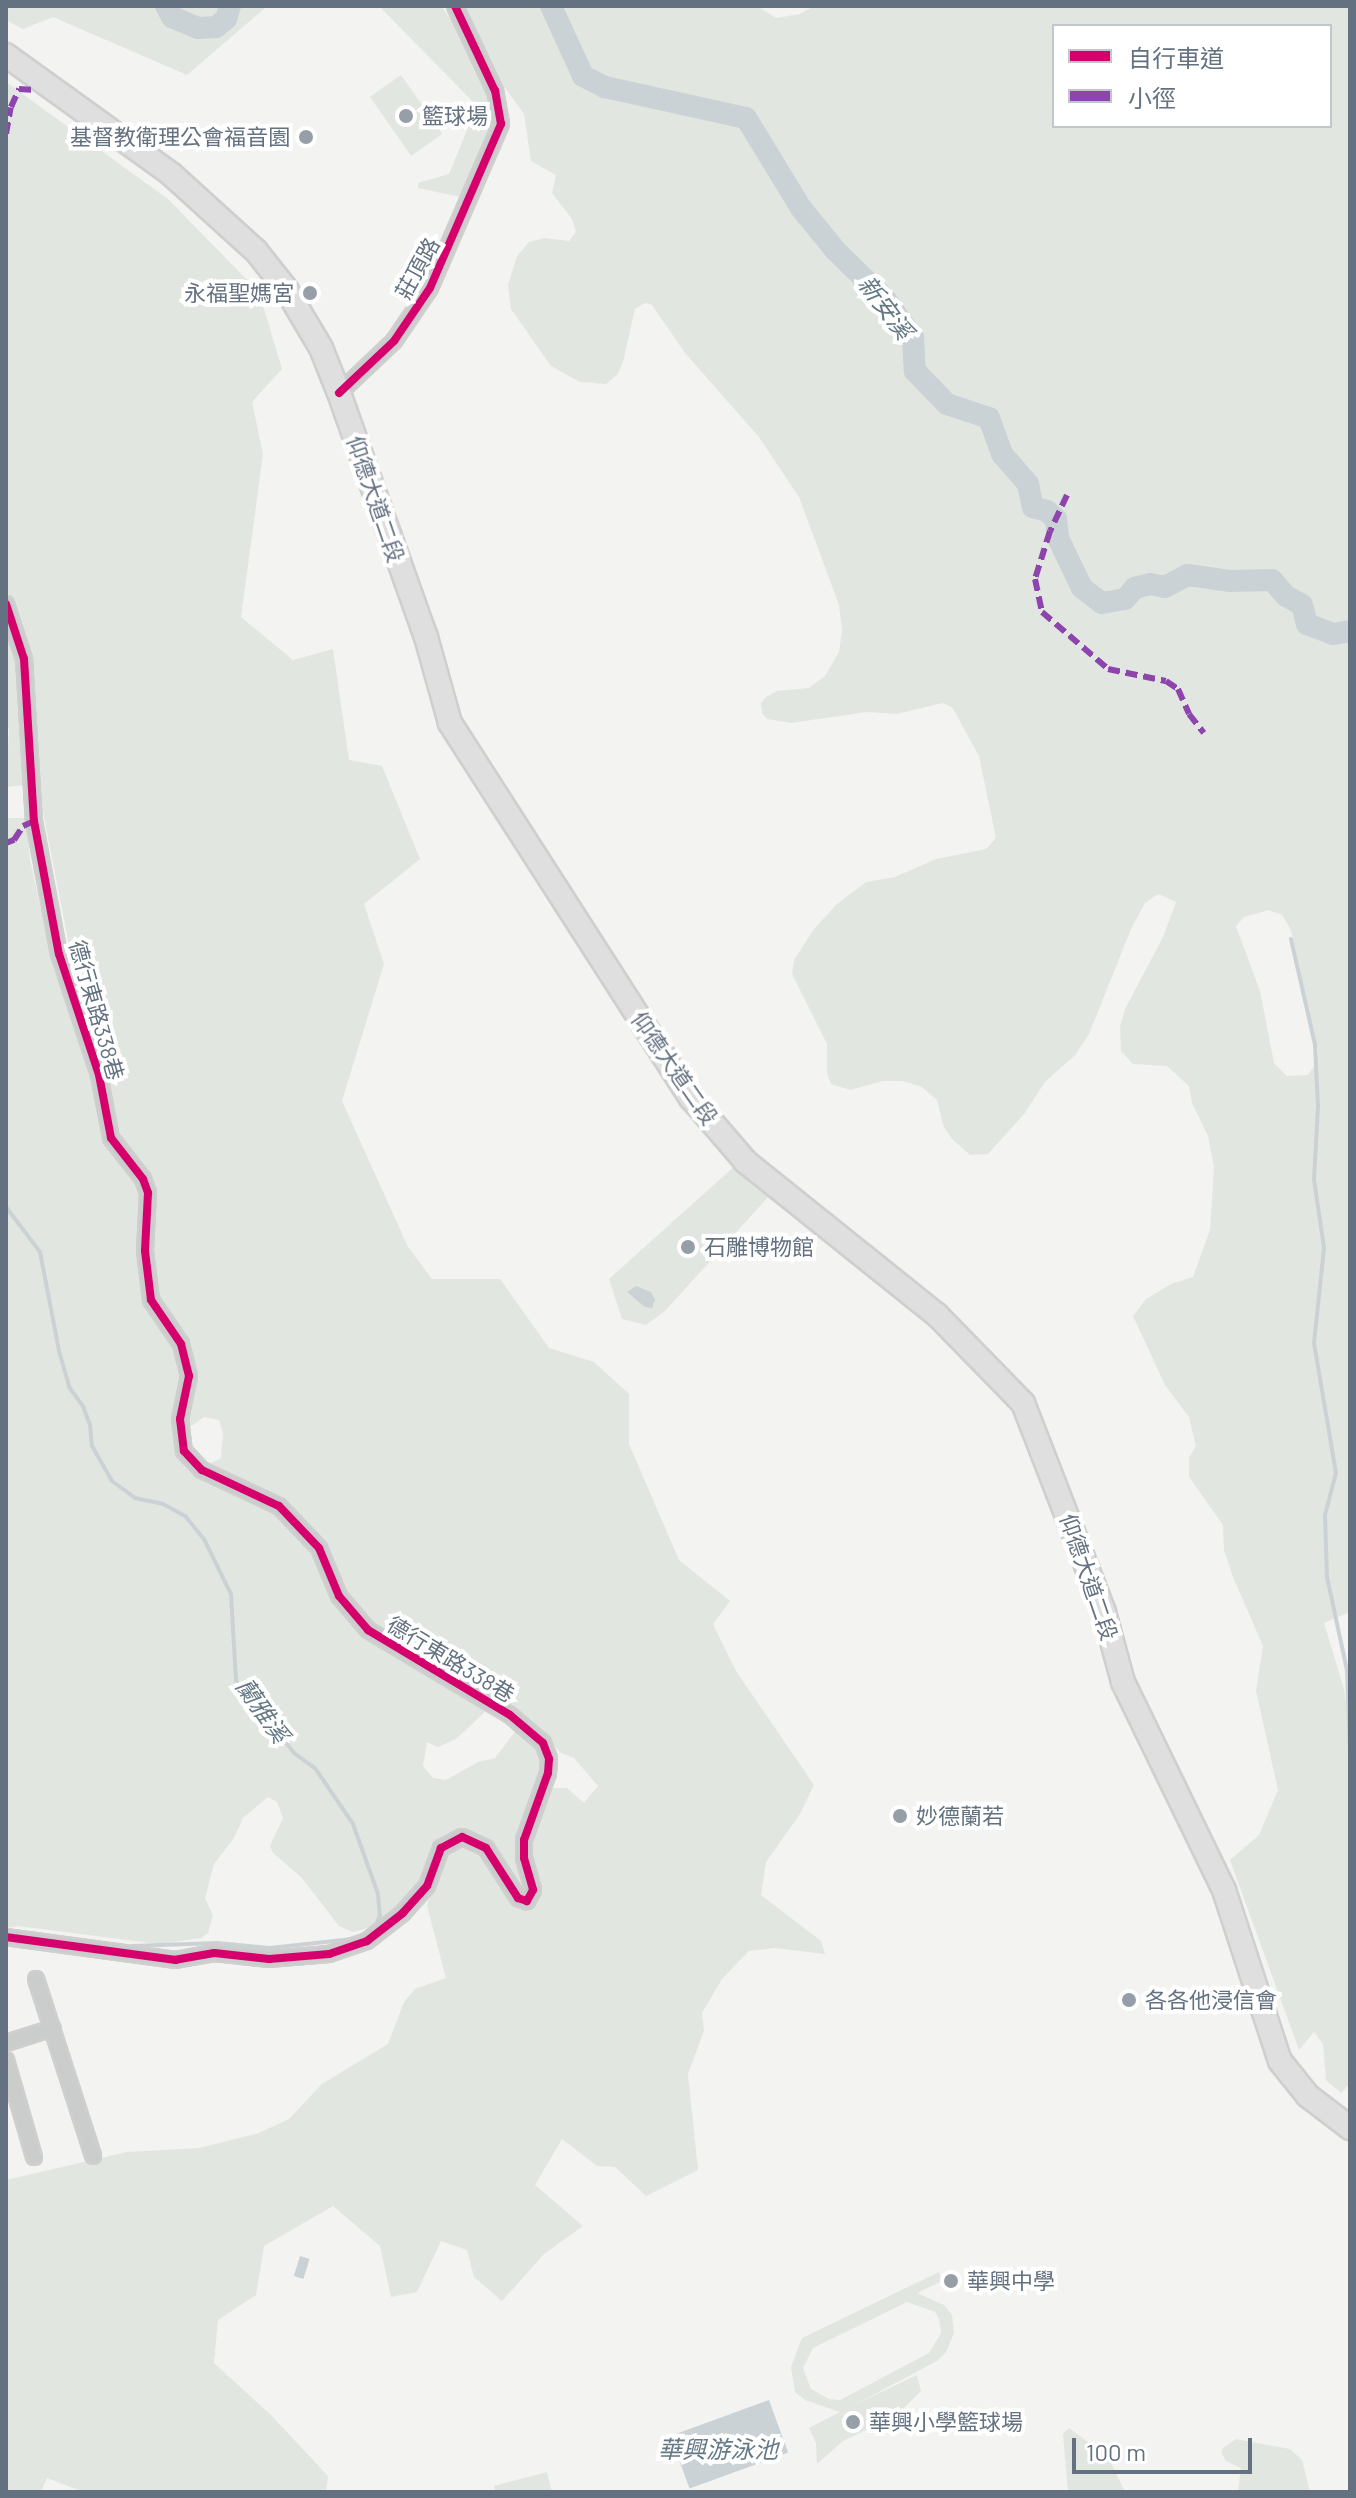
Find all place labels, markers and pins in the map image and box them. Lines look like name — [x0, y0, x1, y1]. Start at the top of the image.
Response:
place label: 籃球場 — [422, 103, 488, 129]
marker: 籃球場 — [397, 107, 415, 125]
place label: 基督教衛理公會福音園 — [70, 124, 290, 150]
marker: 基督教衛理公會福音園 — [297, 128, 315, 146]
place label: 永福聖媽宮 — [184, 280, 294, 306]
marker: 永福聖媽宮 — [301, 284, 319, 302]
place label: 石雕博物館 — [704, 1234, 814, 1260]
marker: 石雕博物館 — [679, 1238, 697, 1256]
place label: 妙德蘭若 — [916, 1803, 1004, 1829]
marker: 妙德蘭若 — [891, 1807, 909, 1825]
place label: 各各他浸信會 — [1145, 1987, 1277, 2013]
marker: 各各他浸信會 — [1120, 1991, 1138, 2009]
place label: 華興中學 — [967, 2268, 1055, 2294]
marker: 華興中學 — [942, 2272, 960, 2290]
place label: 華興小學籃球場 — [869, 2409, 1023, 2435]
marker: 華興小學籃球場 — [844, 2413, 862, 2431]

